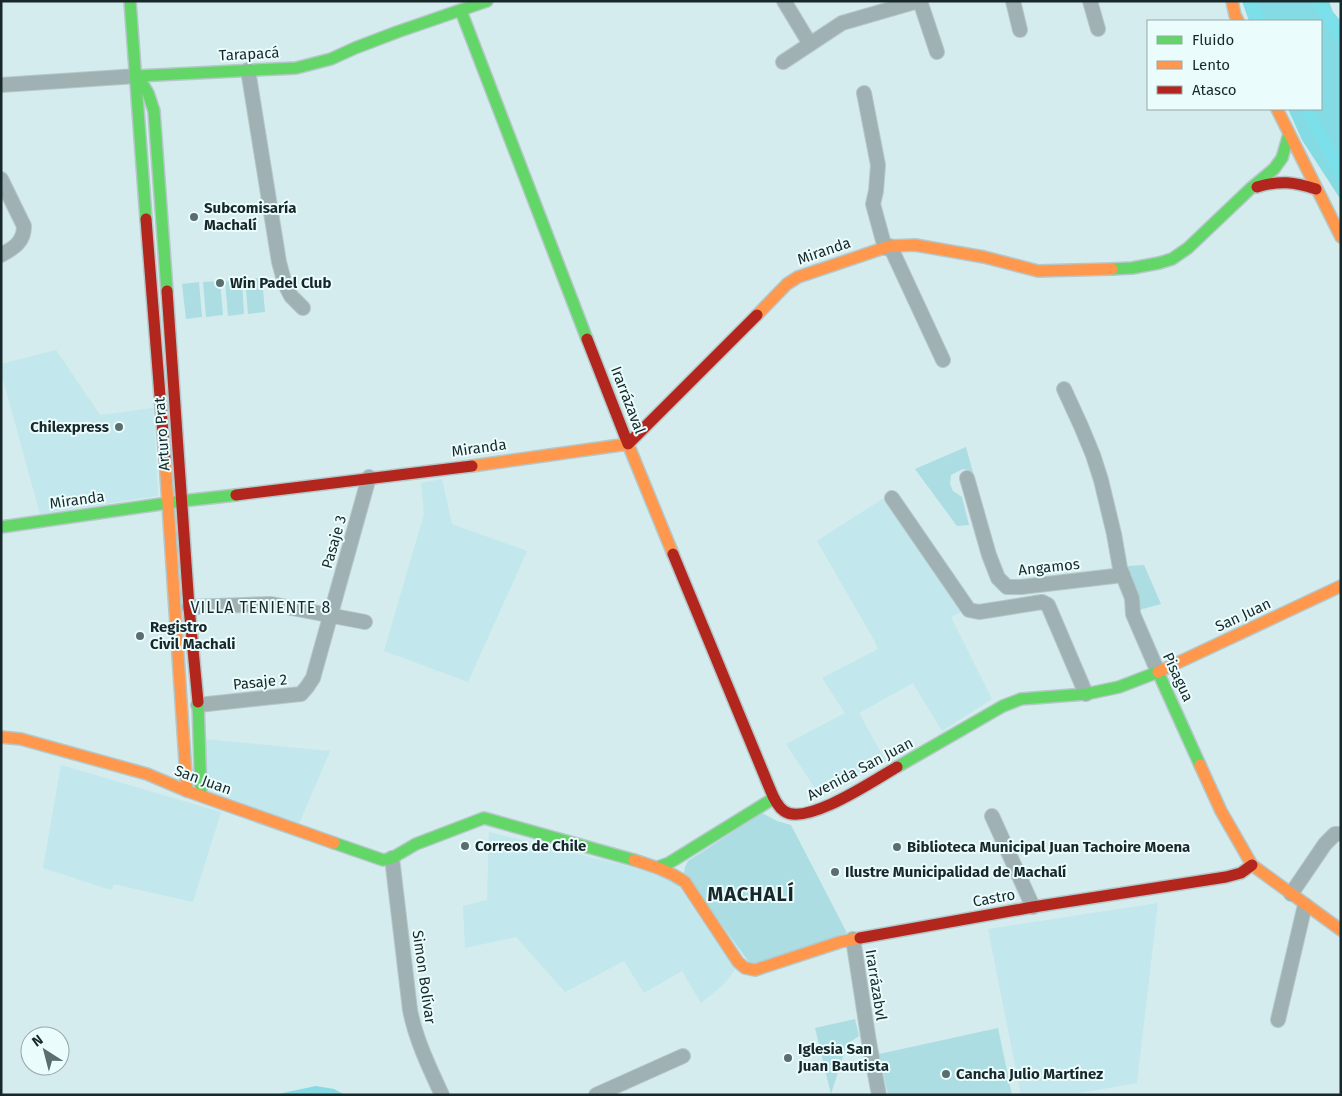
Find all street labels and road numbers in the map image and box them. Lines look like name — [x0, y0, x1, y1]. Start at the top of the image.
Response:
street label: Tarapacá — [218, 43, 280, 65]
street label: Miranda — [795, 233, 853, 269]
street label: Irarrázaval — [607, 364, 649, 437]
street label: Arturo Prat — [150, 396, 174, 471]
street label: Miranda — [450, 435, 508, 461]
street label: Miranda — [48, 487, 106, 513]
street label: Pasaje 3 — [318, 513, 350, 571]
street label: Angamos — [1017, 555, 1081, 579]
street label: San Juan — [1212, 594, 1274, 636]
street label: Pisagua — [1159, 649, 1197, 705]
street label: Pasaje 2 — [232, 670, 288, 694]
street label: Avenida San Juan — [804, 733, 916, 805]
street label: San Juan — [172, 761, 234, 799]
street label: Castro — [971, 885, 1017, 911]
street label: Simon Bolívar — [409, 929, 440, 1025]
street label: Irarrázabvl — [861, 948, 891, 1023]

